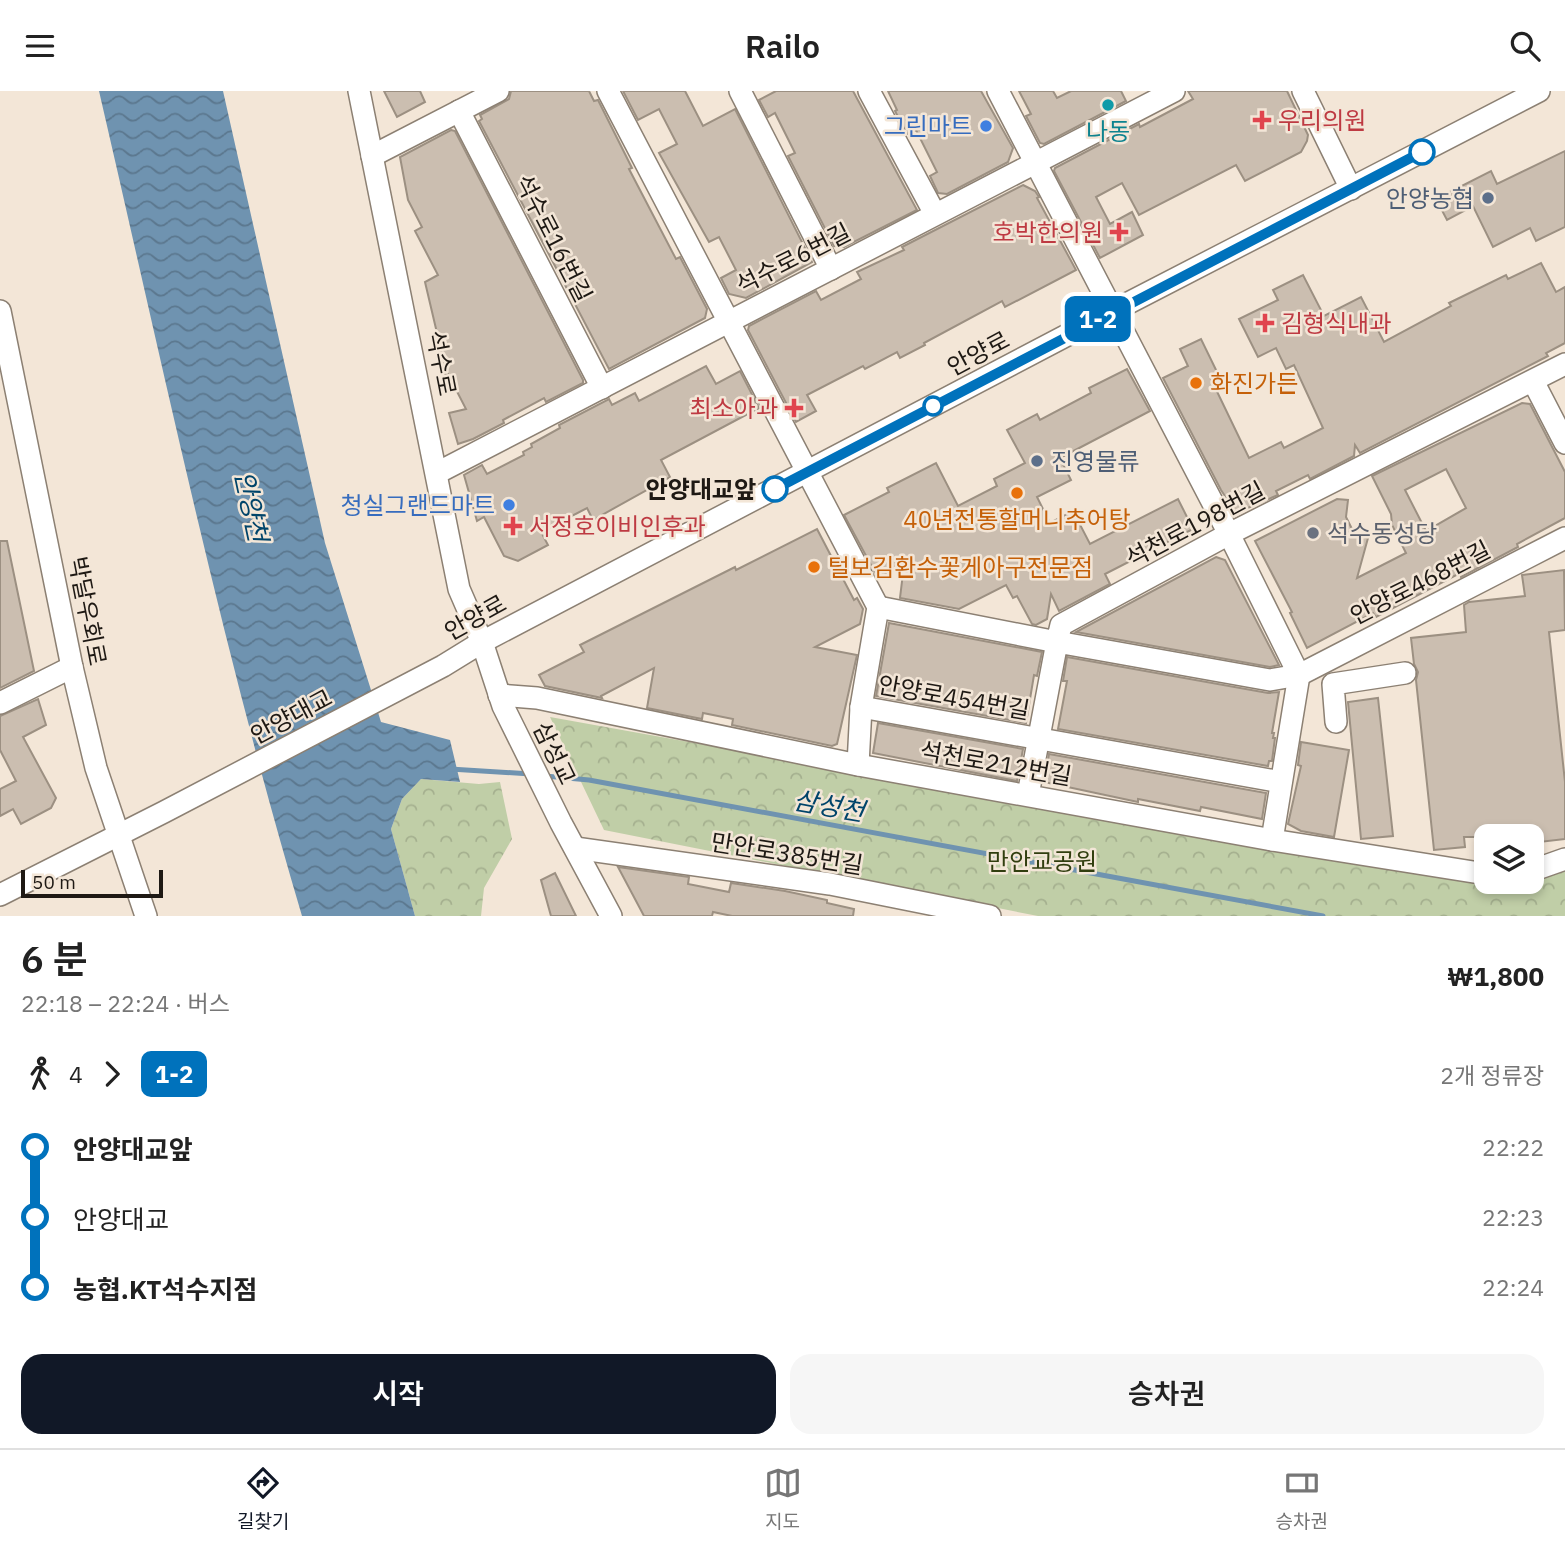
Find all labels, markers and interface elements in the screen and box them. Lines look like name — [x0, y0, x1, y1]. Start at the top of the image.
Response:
text: Railo — [745, 25, 820, 67]
icon: menu — [21, 27, 59, 65]
icon: search — [1506, 27, 1544, 65]
marker: 나동 — [1100, 97, 1116, 113]
place label: 우리의원 — [1278, 104, 1366, 136]
place label: 그린마트 — [884, 110, 972, 142]
marker: 우리의원 — [1252, 110, 1272, 130]
place label: 나동 — [1086, 115, 1130, 147]
marker: 그린마트 — [978, 118, 994, 134]
unlabelled marker — [1409, 139, 1435, 165]
street label: 석수로16번길 — [508, 169, 600, 307]
place label: 안양농협 — [1386, 182, 1474, 214]
marker: 안양농협 — [1480, 190, 1496, 206]
street label: 석수로6번길 — [730, 215, 856, 301]
place label: 호박한의원 — [993, 216, 1103, 248]
marker: 호박한의원 — [1109, 222, 1129, 242]
line badge: 1-2 — [1058, 296, 1138, 342]
text: 1-2 — [1079, 303, 1117, 335]
place label: 김형식내과 — [1281, 307, 1391, 339]
marker: 김형식내과 — [1255, 313, 1275, 333]
street label: 안양로 — [941, 323, 1015, 383]
street label: 석수로 — [420, 327, 464, 399]
place label: 화진가든 — [1210, 367, 1298, 399]
marker: 화진가든 — [1188, 375, 1204, 391]
place label: 최소아과 — [690, 392, 778, 424]
unlabelled marker — [923, 396, 943, 416]
marker: 최소아과 — [784, 398, 804, 418]
place label: 진영물류 — [1051, 445, 1139, 477]
marker: 진영물류 — [1029, 453, 1045, 469]
water label: 안양천 — [228, 467, 277, 548]
place label: 안양대교앞 — [646, 473, 756, 505]
street label: 석천로198번길 — [1120, 474, 1270, 574]
marker: 안양대교앞 — [762, 476, 788, 502]
marker: 40년전통할머니추어탕 — [1009, 485, 1025, 501]
place label: 청실그랜드마트 — [340, 489, 495, 521]
marker: 청실그랜드마트 — [501, 497, 517, 513]
place label: 40년전통할머니추어탕 — [903, 503, 1131, 535]
place label: 서정호이비인후과 — [529, 510, 706, 542]
marker: 서정호이비인후과 — [503, 516, 523, 536]
place label: 석수동성당 — [1327, 517, 1437, 549]
marker: 석수동성당 — [1305, 525, 1321, 541]
street label: 안양로468번길 — [1344, 533, 1496, 631]
place label: 털보김환수꽃게아구전문점 — [828, 551, 1093, 583]
street label: 박달우회로 — [62, 554, 114, 668]
marker: 털보김환수꽃게아구전문점 — [806, 559, 822, 575]
street label: 안양로 — [438, 587, 512, 647]
street label: 안양로454번길 — [876, 668, 1032, 726]
street label: 안양대교 — [244, 681, 338, 751]
street label: 삼성교 — [526, 716, 584, 790]
street label: 석천로212번길 — [918, 734, 1074, 792]
water label: 삼성천 — [791, 782, 870, 829]
map controls — [1474, 824, 1544, 894]
button: layers — [1474, 824, 1544, 894]
street label: 만안로385번길 — [709, 825, 865, 881]
park label: 만안교공원 — [987, 845, 1097, 877]
scale bar — [21, 867, 163, 899]
text: 50 m — [32, 870, 76, 894]
text: 6 분 — [21, 934, 88, 983]
text: ₩1,800 — [1447, 959, 1544, 993]
text: 22:18 – 22:24 · 버스 — [21, 988, 230, 1018]
icon: walk — [21, 1055, 59, 1093]
icon: forward — [93, 1055, 131, 1093]
text: 1-2 — [155, 1058, 193, 1090]
text: 4 — [69, 1059, 83, 1089]
text: 2개 정류장 — [1440, 1060, 1544, 1090]
text: 안양대교앞 — [73, 1132, 193, 1166]
text: 22:22 — [1482, 1132, 1544, 1162]
text: 안양대교 — [73, 1202, 169, 1236]
text: 22:23 — [1482, 1202, 1544, 1232]
text: 농협.KT석수지점 — [73, 1272, 257, 1306]
text: 22:24 — [1482, 1272, 1544, 1302]
button: 시작 — [21, 1354, 776, 1434]
button: 승차권 — [790, 1354, 1544, 1434]
tab: 길찾기 — [237, 1464, 289, 1533]
tab: 지도 — [764, 1464, 802, 1533]
tab: 승차권 — [1276, 1464, 1328, 1533]

